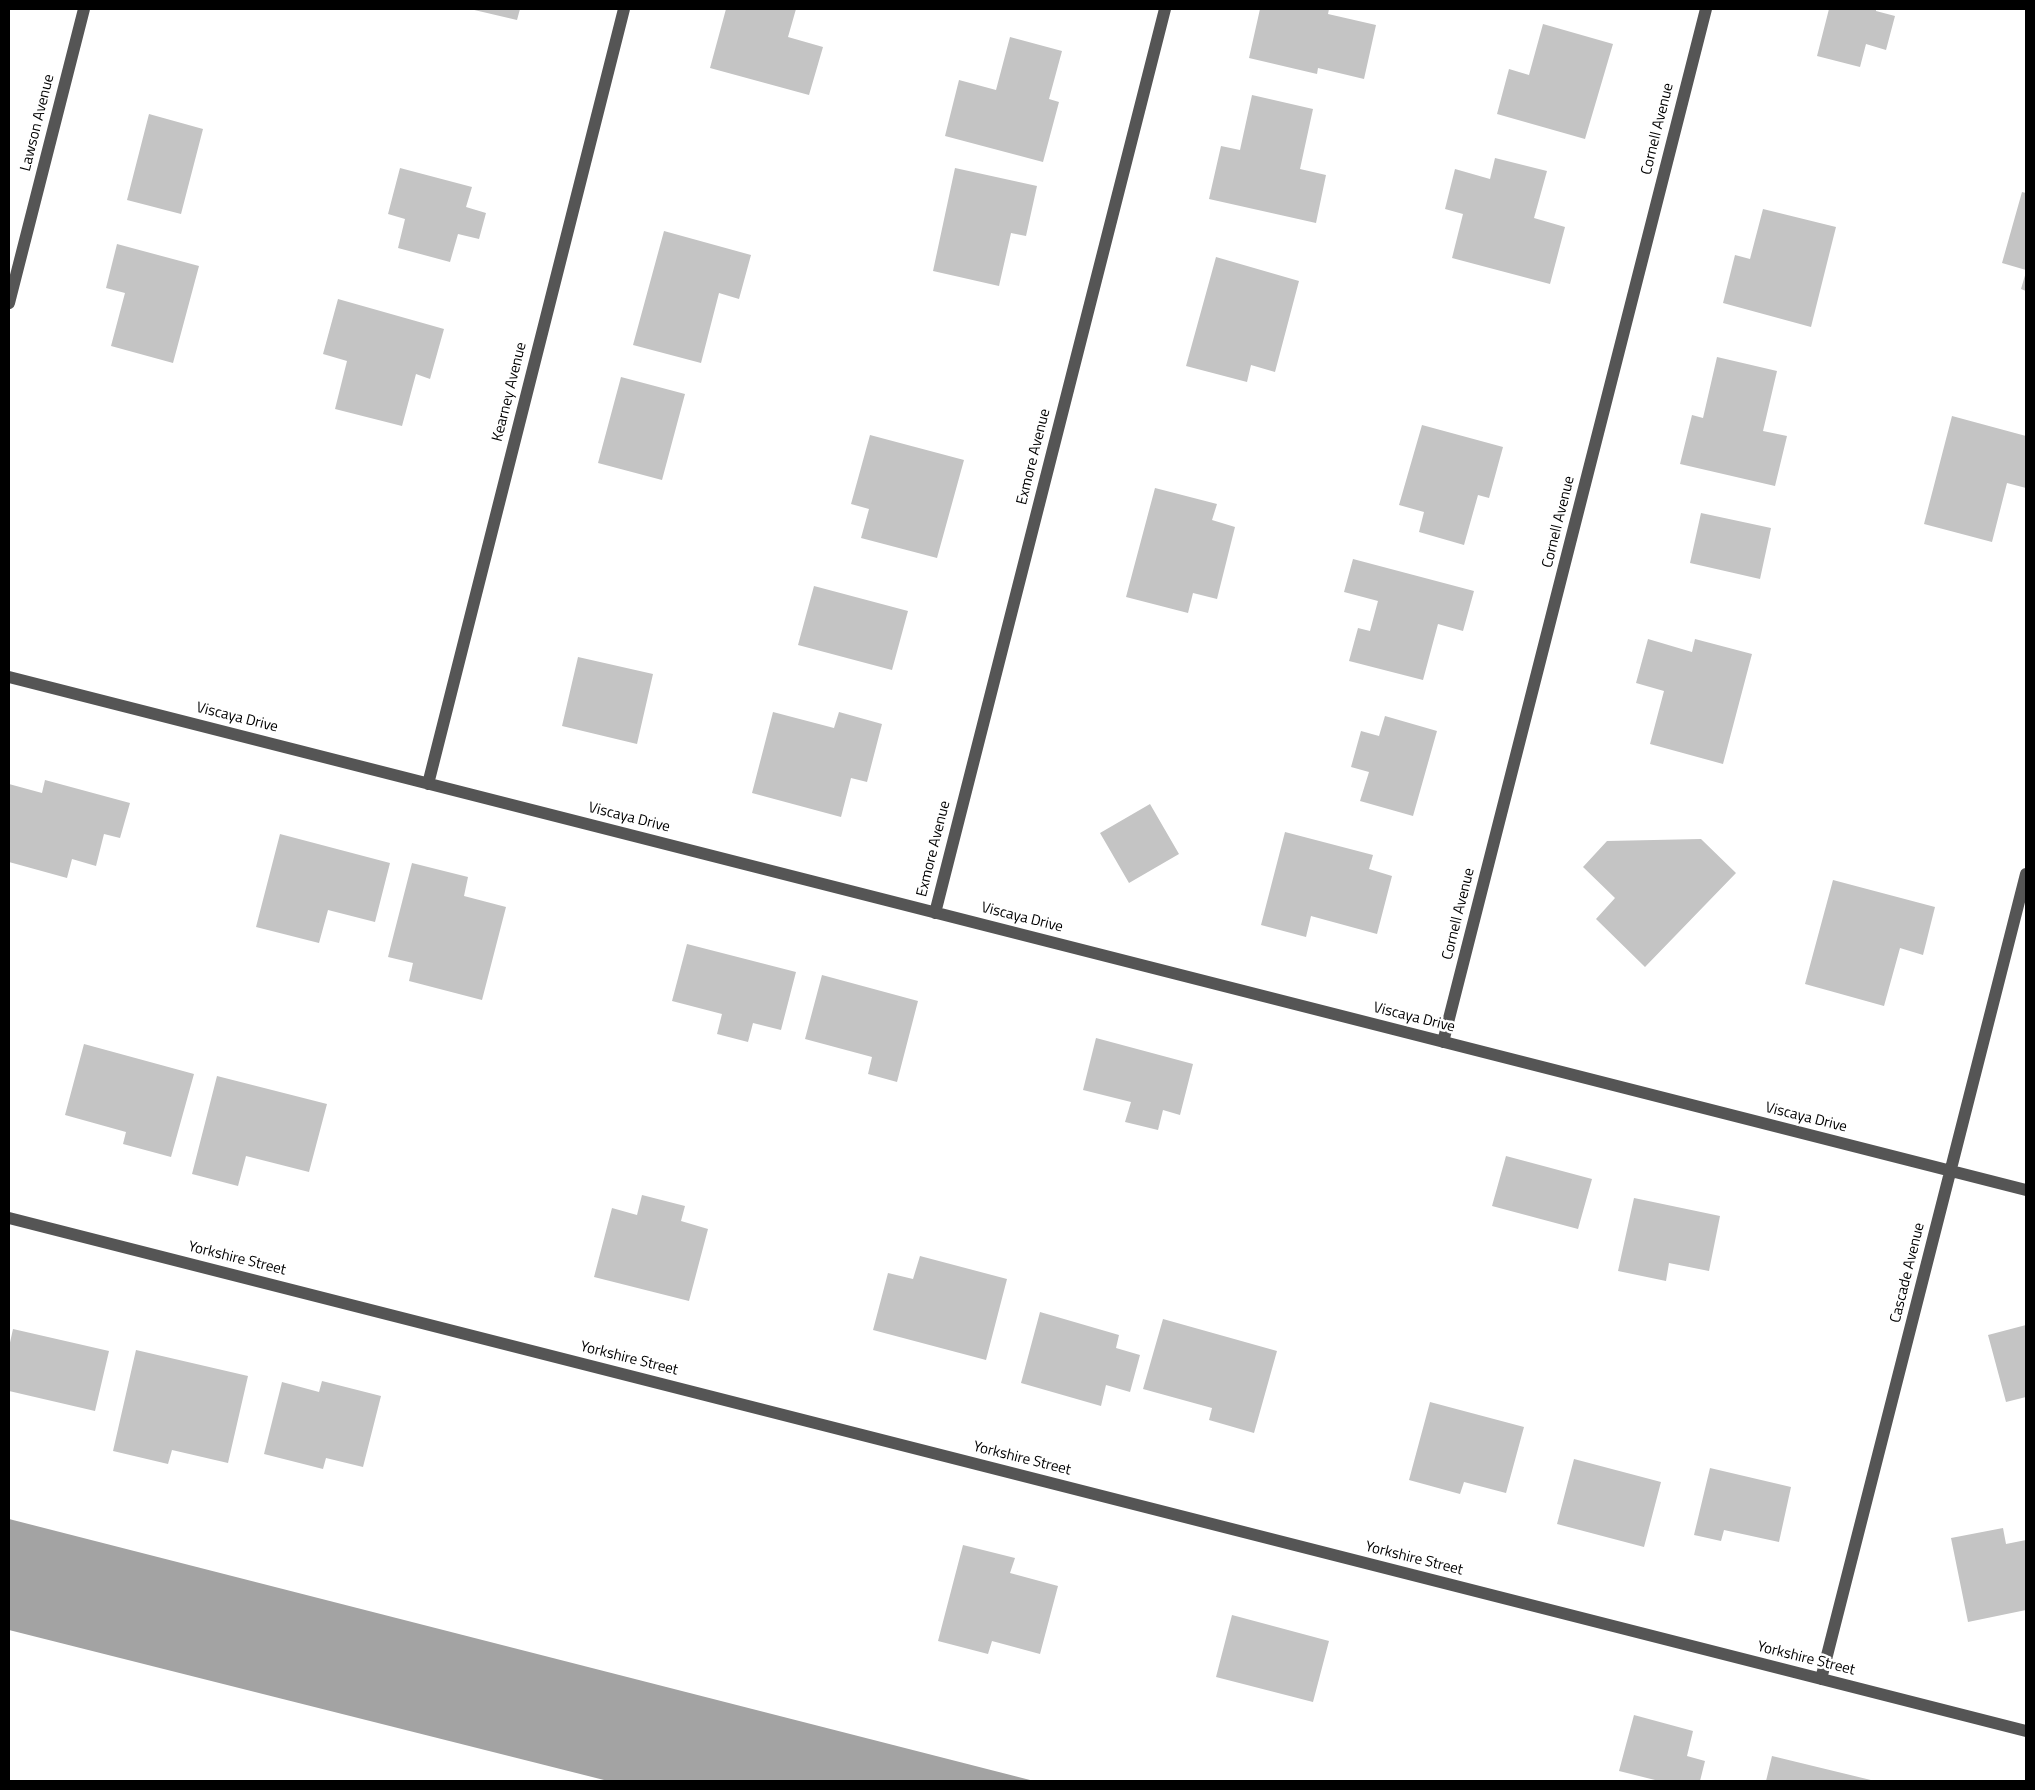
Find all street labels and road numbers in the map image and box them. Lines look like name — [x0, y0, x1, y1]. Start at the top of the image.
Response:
street label: Lawson Avenue — [17, 73, 59, 173]
street label: Cornell Avenue — [1638, 81, 1678, 177]
street label: Kearney Avenue — [489, 341, 531, 443]
street label: Exmore Avenue — [1013, 407, 1055, 507]
street label: Cornell Avenue — [1539, 474, 1579, 570]
street label: Viscaya Drive — [194, 699, 280, 737]
street label: Viscaya Drive — [586, 799, 672, 837]
street label: Exmore Avenue — [913, 799, 955, 899]
street label: Cornell Avenue — [1439, 866, 1479, 962]
street label: Viscaya Drive — [979, 899, 1065, 937]
street label: Viscaya Drive — [1371, 999, 1457, 1037]
street label: Viscaya Drive — [1763, 1099, 1849, 1137]
street label: Cascade Avenue — [1887, 1221, 1929, 1325]
street label: Yorkshire Street — [186, 1238, 288, 1280]
street label: Yorkshire Street — [578, 1338, 680, 1380]
street label: Yorkshire Street — [971, 1438, 1073, 1480]
street label: Yorkshire Street — [1363, 1538, 1465, 1580]
street label: Yorkshire Street — [1755, 1638, 1857, 1680]

